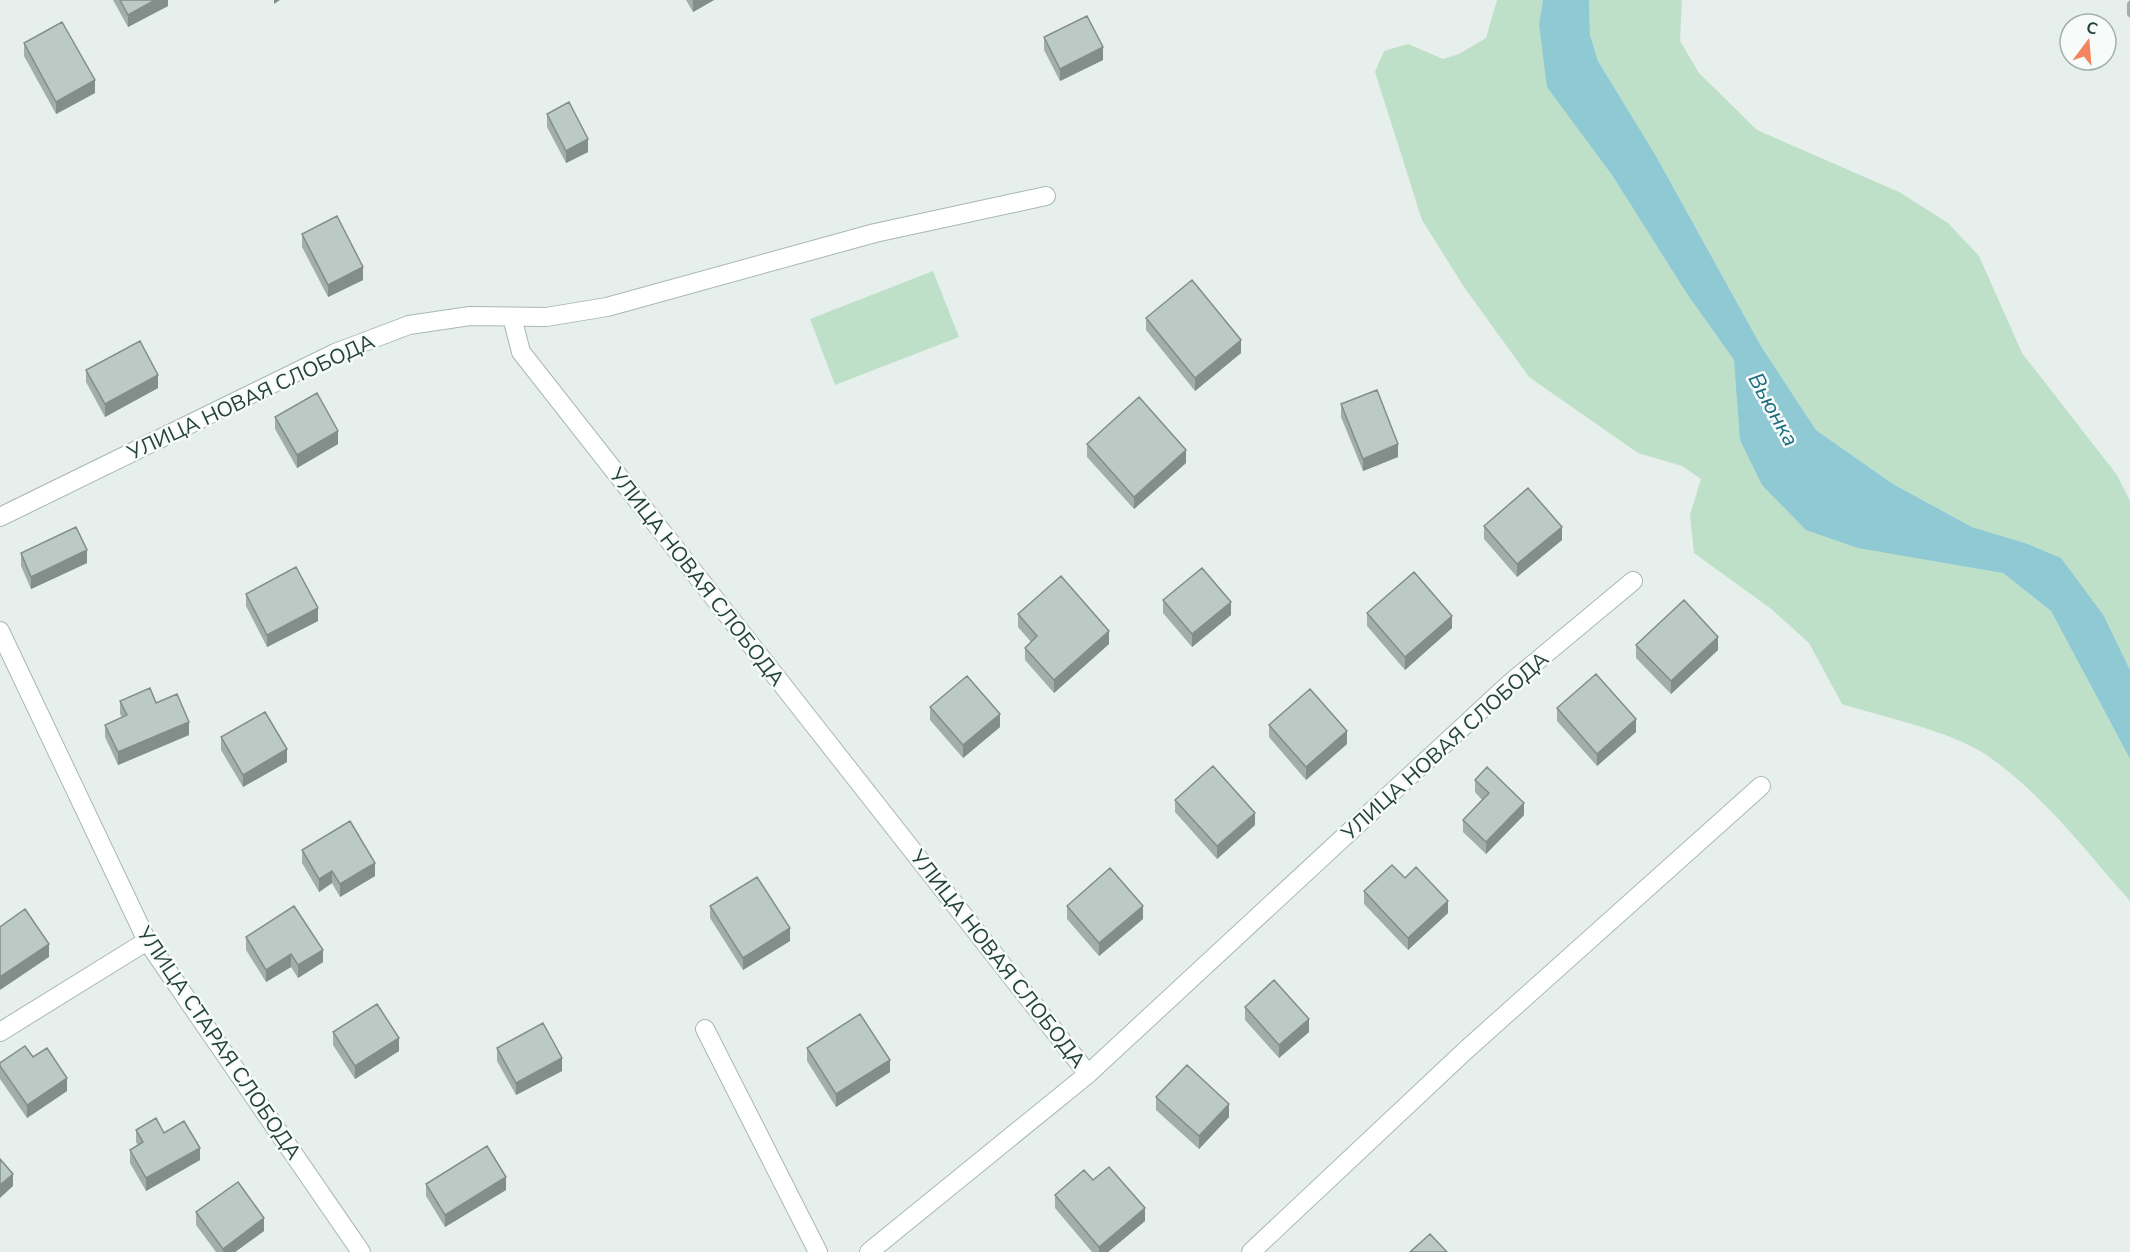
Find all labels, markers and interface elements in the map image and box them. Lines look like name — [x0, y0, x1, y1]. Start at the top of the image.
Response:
north arrow — [2058, 12, 2118, 72]
text: С — [2084, 16, 2100, 41]
street label: УЛИЦА НОВАЯ СЛОБОДА — [122, 327, 379, 467]
water label: Вьюнка — [1741, 367, 1806, 452]
street label: УЛИЦА НОВАЯ СЛОБОДА — [602, 461, 791, 692]
street label: УЛИЦА НОВАЯ СЛОБОДА — [1335, 645, 1555, 847]
street label: УЛИЦА НОВАЯ СЛОБОДА — [903, 843, 1092, 1074]
street label: УЛИЦА СТАРАЯ СЛОБОДА — [130, 920, 308, 1165]

